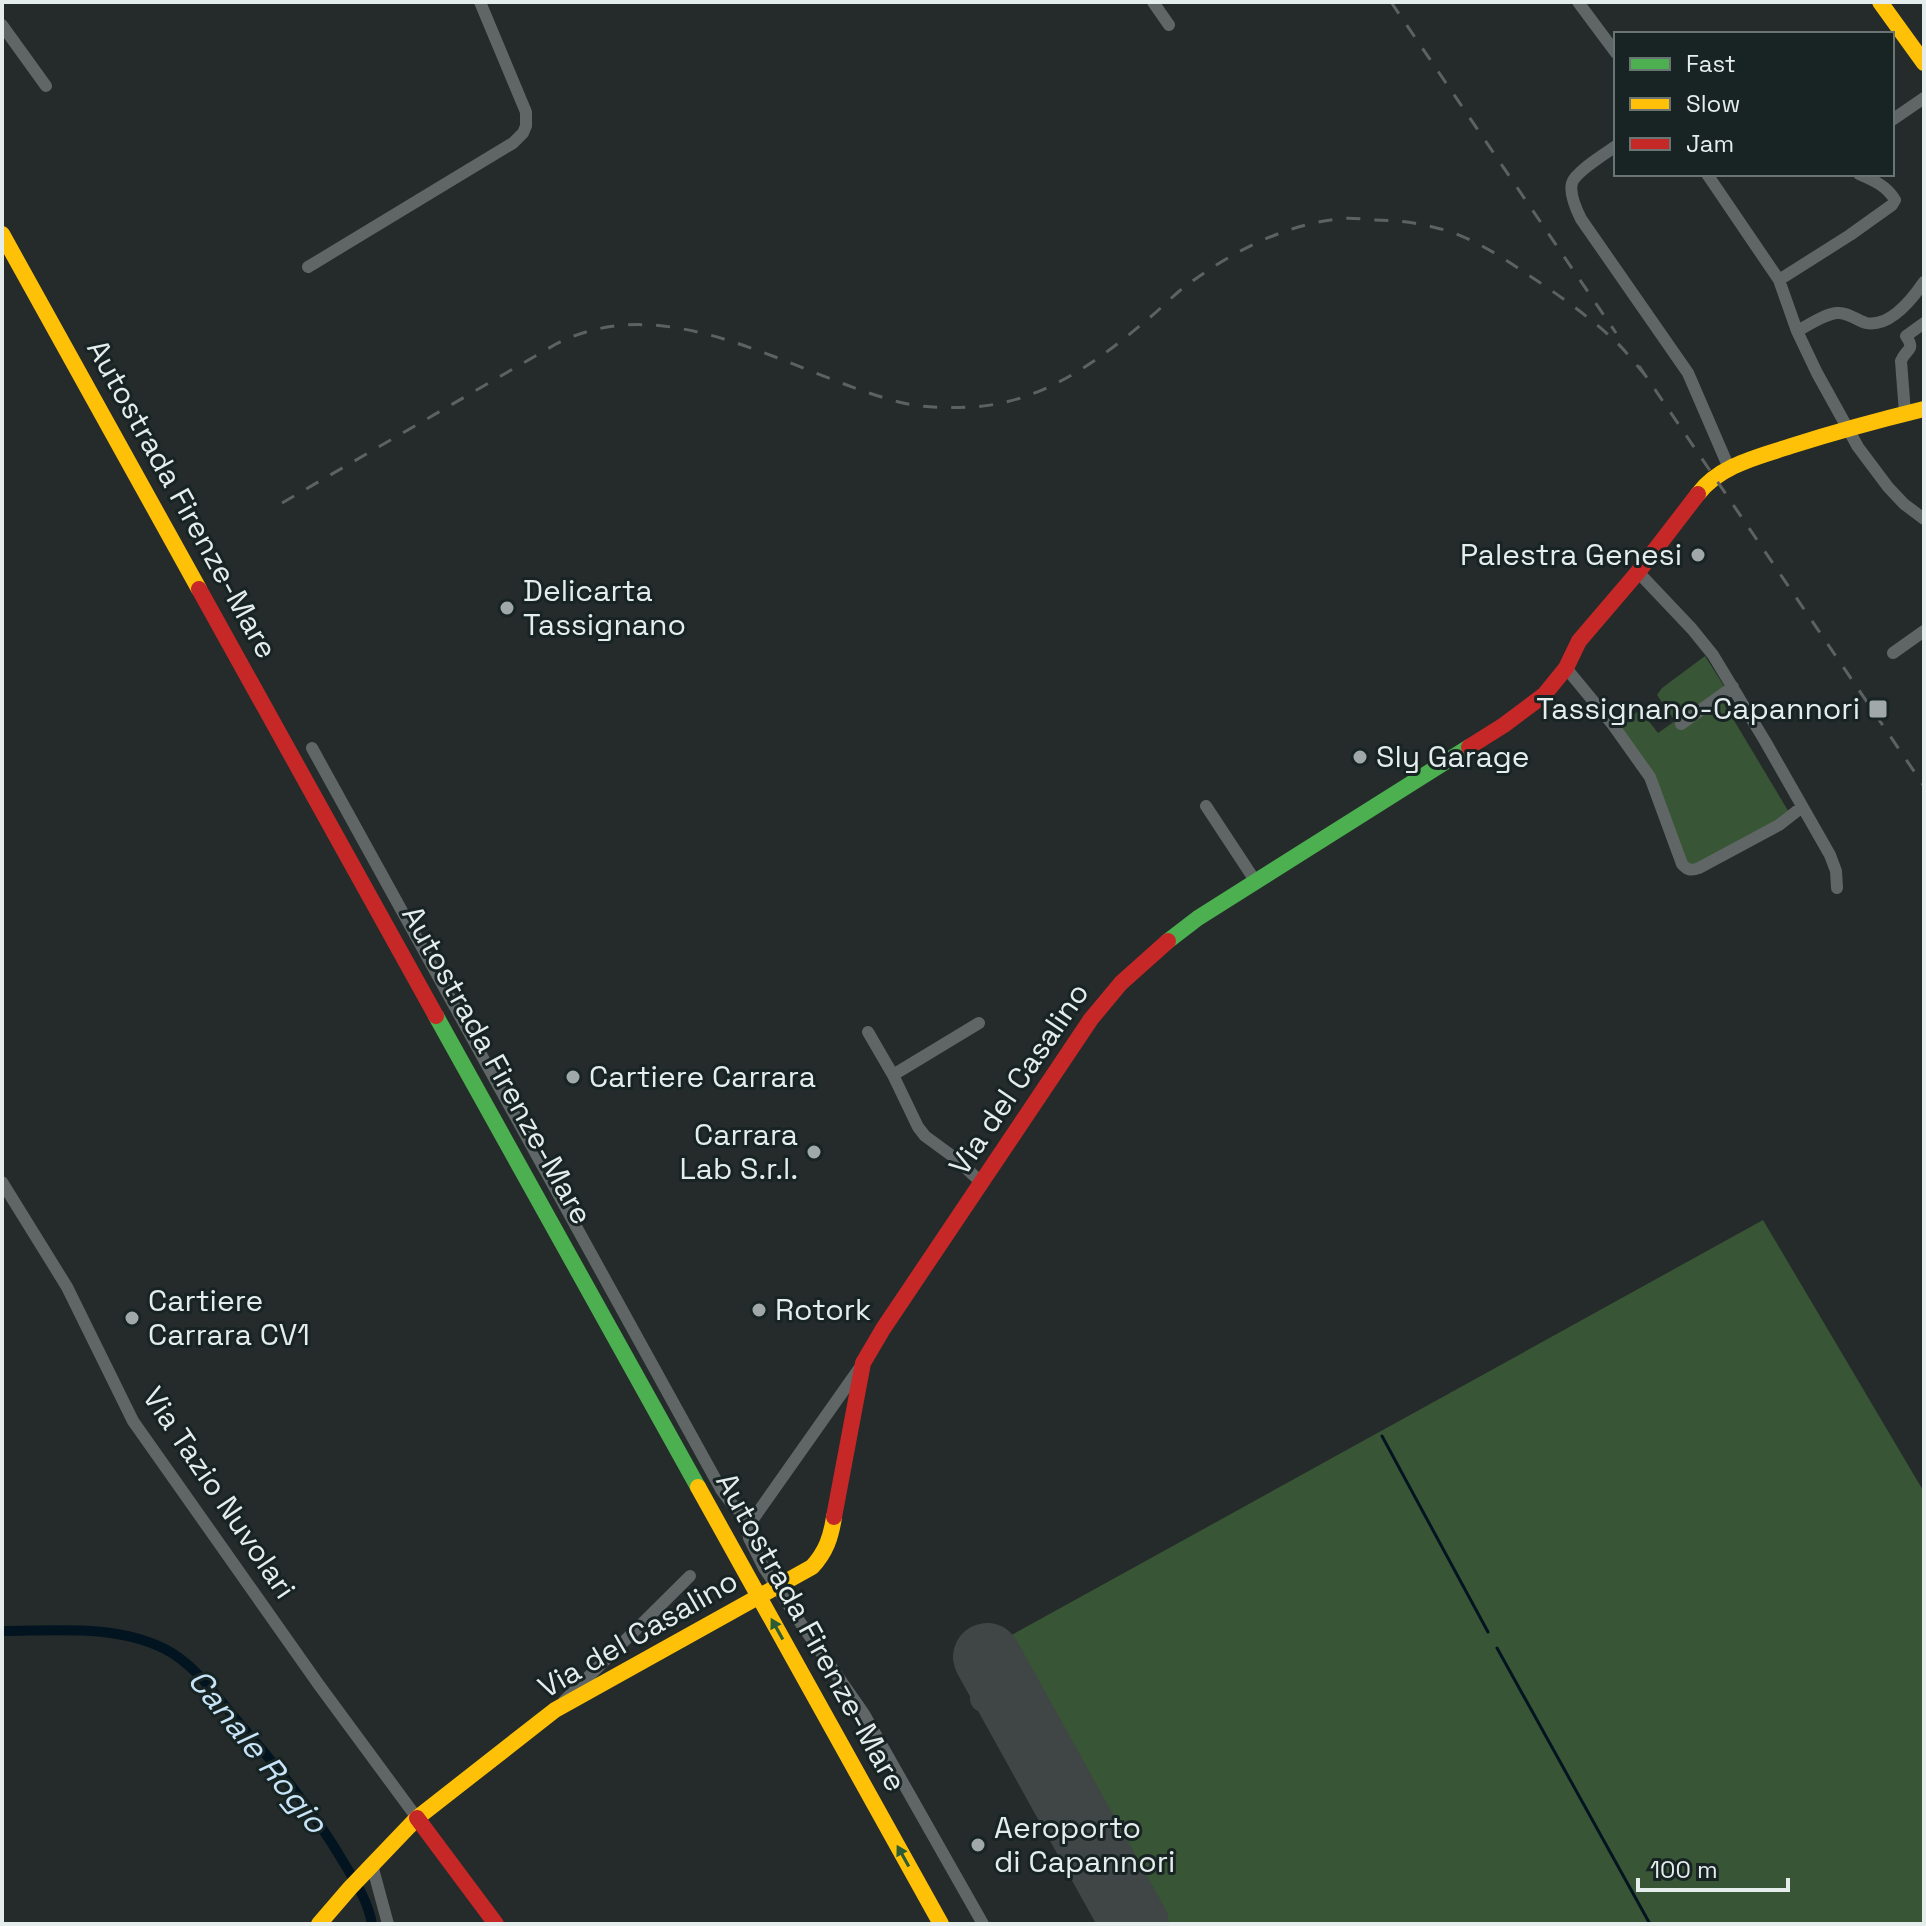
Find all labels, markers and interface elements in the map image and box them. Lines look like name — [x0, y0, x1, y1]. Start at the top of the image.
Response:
legend — [1614, 32, 1894, 176]
text: Fast — [1686, 48, 1736, 79]
text: Slow — [1686, 88, 1740, 119]
text: Jam — [1686, 128, 1734, 159]
street label: Autostrada Firenze-Mare — [78, 332, 286, 665]
place label: Palestra Genesi — [1460, 535, 1682, 574]
marker: Palestra Genesi — [1689, 546, 1707, 564]
place label: Delicarta Tassignano — [523, 571, 686, 644]
marker: Delicarta Tassignano — [498, 599, 516, 617]
place label: Tassignano-Capannori — [1536, 689, 1860, 728]
marker: Tassignano-Capannori — [1867, 698, 1889, 720]
place label: Sly Garage — [1376, 737, 1530, 776]
marker: Sly Garage — [1351, 748, 1369, 766]
street label: Autostrada Firenze-Mare — [393, 898, 601, 1231]
street label: Via del Casalino — [940, 975, 1097, 1182]
place label: Cartiere Carrara — [589, 1057, 816, 1096]
marker: Cartiere Carrara — [564, 1068, 582, 1086]
place label: Carrara Lab S.r.l. — [679, 1115, 798, 1188]
marker: Carrara Lab S.r.l. — [805, 1143, 823, 1161]
place label: Cartiere Carrara CV1 — [148, 1281, 310, 1354]
place label: Rotork — [775, 1290, 871, 1329]
marker: Rotork — [750, 1301, 768, 1319]
marker: Cartiere Carrara CV1 — [123, 1309, 141, 1327]
street label: Via Tazio Nuvolari — [134, 1379, 305, 1606]
street label: Autostrada Firenze-Mare — [707, 1465, 915, 1798]
street label: Via del Casalino — [531, 1561, 744, 1706]
one-way arrow — [770, 1617, 784, 1640]
water label: Canale Rogio — [179, 1661, 337, 1842]
place label: Aeroporto di Capannori — [994, 1808, 1175, 1881]
marker: Aeroporto di Capannori — [969, 1836, 987, 1854]
scale bar — [1638, 1842, 1788, 1892]
one-way arrow — [896, 1845, 910, 1867]
text: 100 m — [1650, 1854, 1718, 1885]

